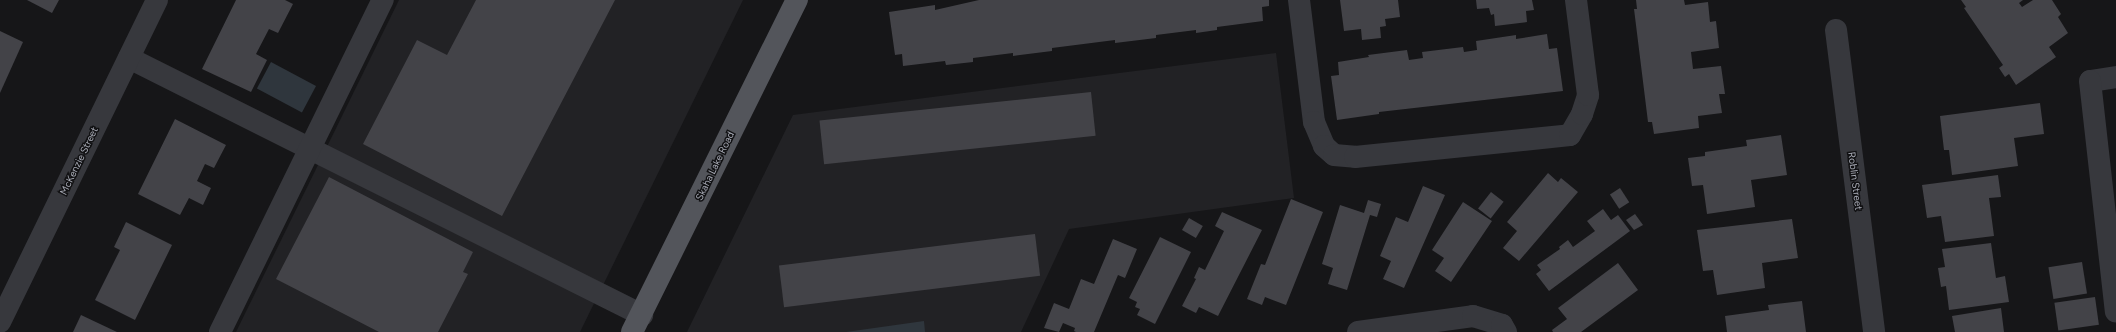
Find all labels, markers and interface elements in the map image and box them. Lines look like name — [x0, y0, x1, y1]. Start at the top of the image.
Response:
street label: McKenzie Street — [57, 125, 101, 197]
street label: Skaha Lake Road — [693, 130, 737, 202]
street label: Roblin Street — [1845, 151, 1865, 211]

